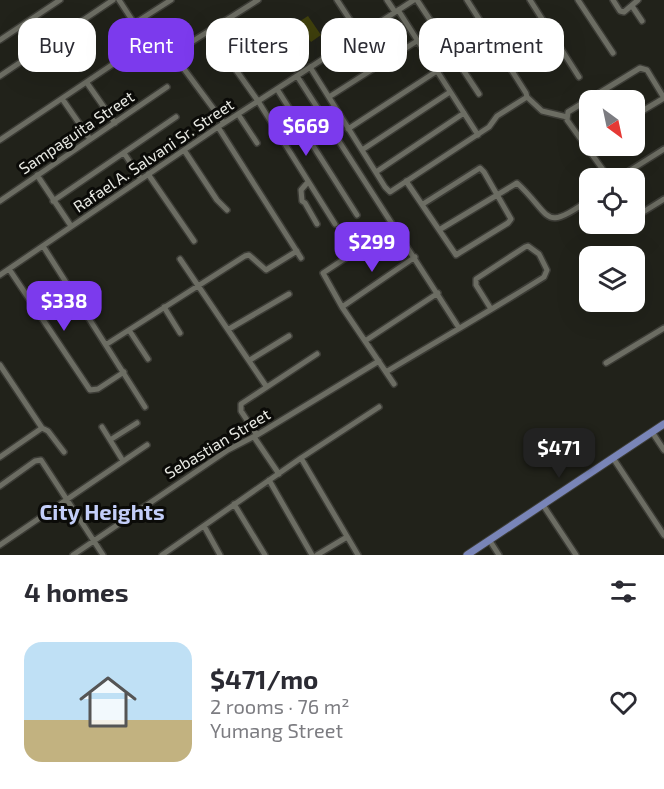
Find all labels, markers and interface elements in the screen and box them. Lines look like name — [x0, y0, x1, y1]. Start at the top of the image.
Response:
chip: Buy — [18, 18, 96, 72]
chip: Rent — [108, 18, 194, 72]
chip: Filters — [206, 18, 309, 72]
chip: New — [321, 18, 407, 72]
chip: Apartment — [419, 18, 564, 72]
street label: Sampaguita Street — [15, 86, 137, 178]
north arrow — [579, 90, 645, 156]
map controls — [579, 90, 645, 312]
street label: Rafael A. Salvani Sr. Street — [69, 94, 237, 216]
pin: $669 — [270, 106, 342, 157]
text: $669 — [283, 113, 330, 137]
button: locate — [579, 168, 645, 234]
pin: $299 — [336, 222, 408, 273]
text: $299 — [349, 229, 395, 253]
button: layers — [579, 246, 645, 312]
pin: $338 — [28, 281, 100, 332]
text: $338 — [41, 288, 87, 312]
street label: Sebastian Street — [161, 404, 273, 482]
pin: $471 — [523, 428, 595, 479]
text: $471 — [537, 435, 581, 459]
district label: City Heights — [39, 498, 165, 525]
icon: filters — [607, 575, 640, 608]
text: 4 homes — [24, 576, 129, 607]
text: $471/mo — [210, 663, 318, 694]
icon: home — [72, 666, 144, 738]
icon: heart — [607, 686, 640, 719]
text: 2 rooms · 76 m² — [210, 694, 349, 718]
text: Yumang Street — [210, 718, 343, 742]

